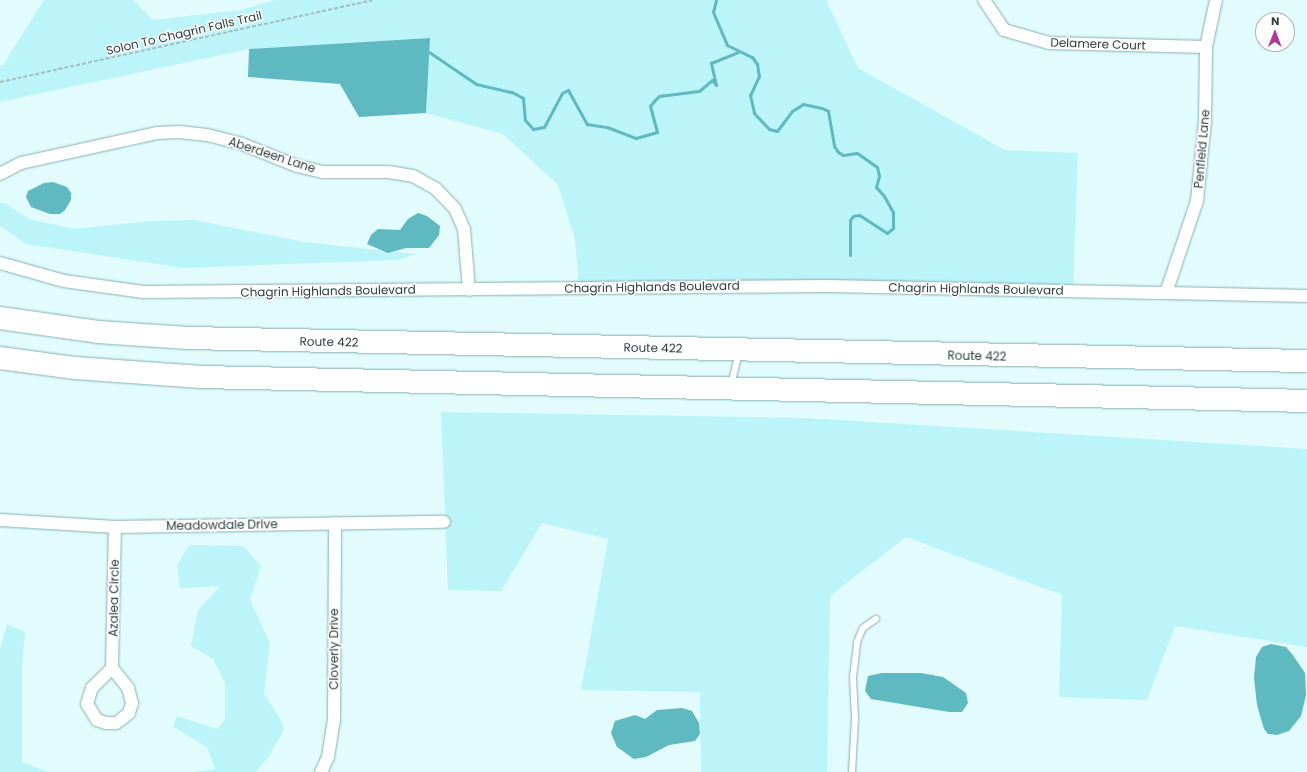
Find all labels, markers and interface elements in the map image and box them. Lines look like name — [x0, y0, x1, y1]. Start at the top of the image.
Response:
street label: Solon To Chagrin Falls Trail — [105, 8, 263, 58]
north arrow — [1255, 12, 1295, 52]
text: N — [1271, 13, 1279, 29]
street label: Delamere Court — [1050, 35, 1146, 53]
street label: Penfield Lane — [1191, 109, 1213, 189]
street label: Aberdeen Lane — [227, 134, 317, 176]
street label: Chagrin Highlands Boulevard — [564, 278, 740, 296]
street label: Chagrin Highlands Boulevard — [888, 280, 1064, 298]
street label: Chagrin Highlands Boulevard — [240, 282, 416, 300]
street label: Route 422 — [299, 334, 359, 350]
street label: Route 422 — [623, 340, 683, 356]
street label: Route 422 — [947, 348, 1007, 364]
street label: Meadowdale Drive — [166, 517, 278, 533]
street label: Azalea Circle — [106, 559, 122, 637]
street label: Cloverly Drive — [327, 608, 341, 690]

